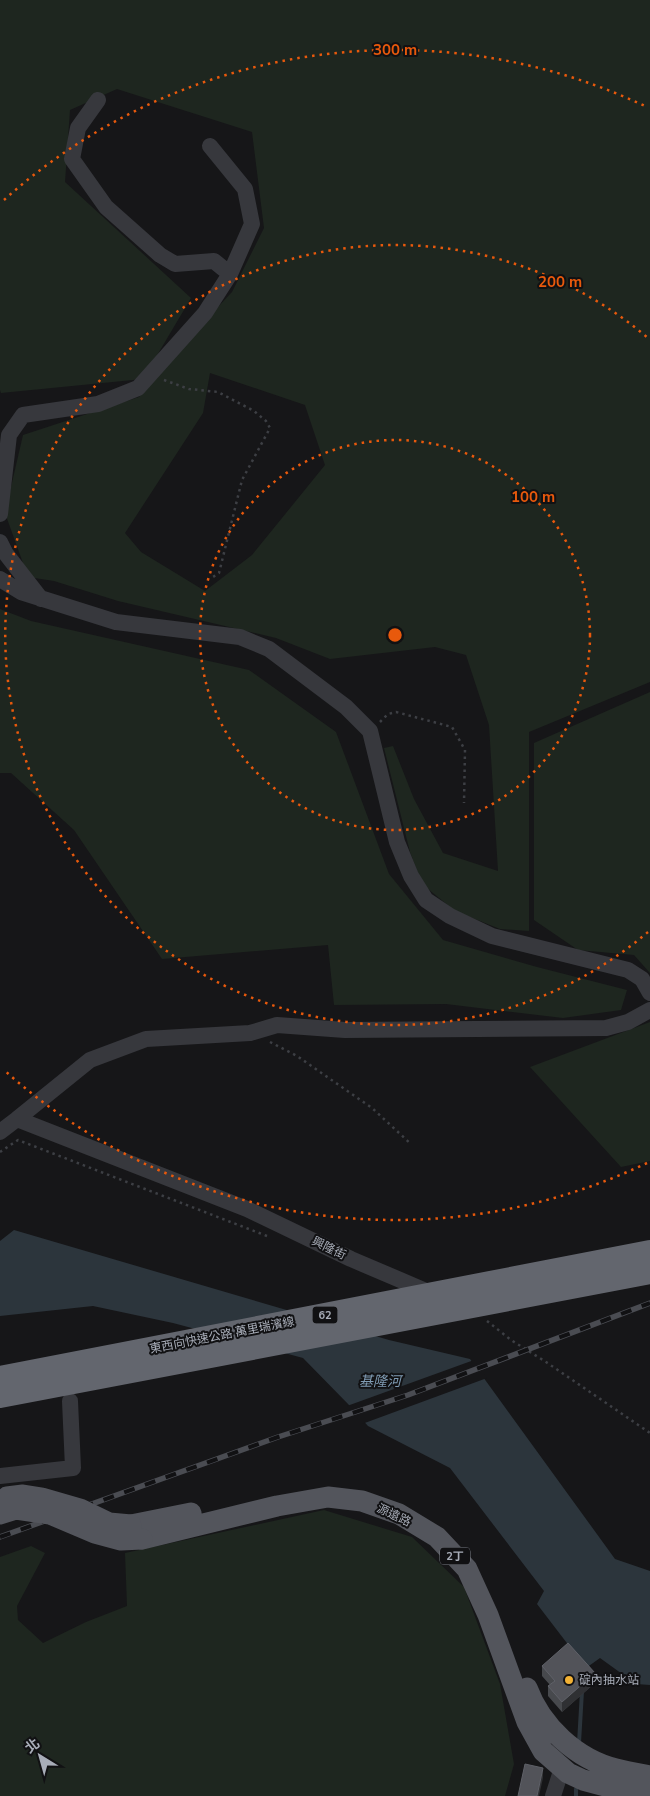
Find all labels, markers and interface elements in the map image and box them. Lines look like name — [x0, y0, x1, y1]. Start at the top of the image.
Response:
text: 300 m — [373, 40, 417, 60]
text: 200 m — [538, 272, 582, 292]
text: 100 m — [511, 487, 555, 507]
centre of rings — [386, 626, 404, 644]
street label: 興隆街 — [309, 1233, 349, 1263]
road number: 62 — [312, 1306, 338, 1324]
street label: 東西向快速公路 萬里瑞濱線 — [148, 1313, 296, 1357]
water label: 基隆河 — [359, 1372, 404, 1391]
street label: 源遠路 — [374, 1500, 414, 1530]
road number: 2丁 — [440, 1548, 470, 1564]
place label: 碇內抽水站 — [579, 1672, 639, 1688]
marker: 碇內抽水站 — [563, 1674, 575, 1686]
north arrow — [15, 1731, 65, 1781]
text: 北 — [21, 1734, 44, 1758]

